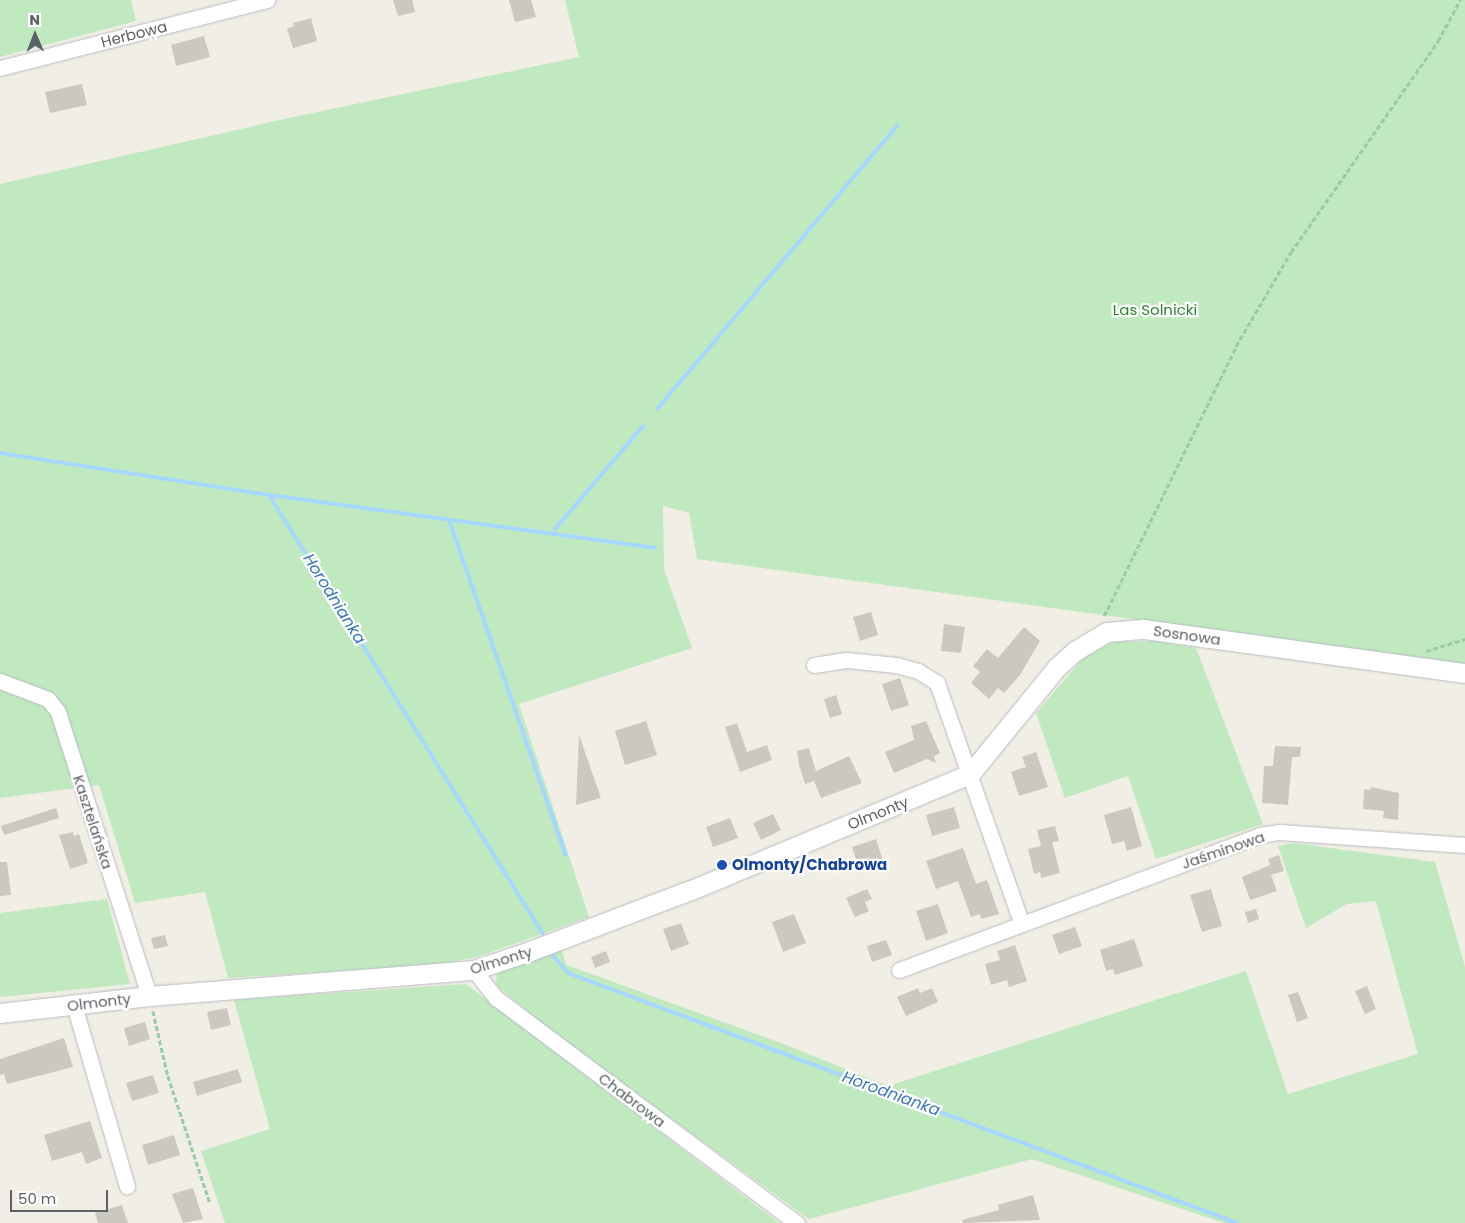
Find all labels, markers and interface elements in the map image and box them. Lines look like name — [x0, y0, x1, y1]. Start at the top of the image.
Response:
north arrow — [10, 10, 60, 60]
text: N — [29, 10, 40, 30]
street label: Herbowa — [99, 17, 169, 51]
park label: Las Solnicki — [1113, 301, 1197, 319]
water label: Horodnianka — [299, 550, 369, 648]
street label: Sosnowa — [1152, 621, 1222, 649]
street label: Kasztelańska — [69, 773, 117, 871]
street label: Olmonty — [845, 793, 911, 833]
street label: Jaśminowa — [1179, 827, 1267, 873]
place label: Olmonty/Chabrowa — [732, 856, 887, 874]
marker: Olmonty/Chabrowa — [716, 859, 728, 871]
street label: Olmonty — [468, 942, 534, 978]
street label: Olmonty — [66, 989, 132, 1015]
water label: Horodnianka — [840, 1067, 942, 1121]
street label: Chabrowa — [595, 1069, 669, 1131]
scale bar — [12, 1180, 110, 1212]
text: 50 m — [18, 1188, 56, 1209]

